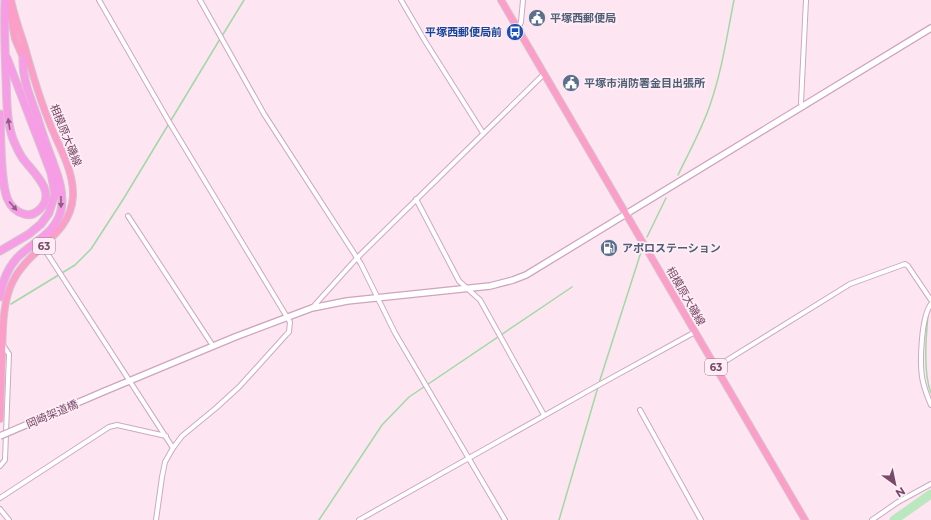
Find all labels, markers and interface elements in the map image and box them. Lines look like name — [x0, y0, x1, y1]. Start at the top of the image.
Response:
public building icon: 平塚西郵便局 — [527, 8, 547, 28]
place label: 平塚西郵便局 — [550, 11, 616, 25]
bus stop icon: 平塚西郵便局前 — [505, 22, 525, 42]
place label: 平塚西郵便局前 — [425, 25, 502, 39]
public building icon: 平塚市消防署金目出張所 — [561, 73, 581, 93]
place label: 平塚市消防署金目出張所 — [584, 76, 705, 90]
street label: 相模原大磯線 — [47, 102, 85, 168]
one-way arrow — [6, 117, 12, 130]
one-way arrow — [58, 196, 64, 209]
one-way arrow — [8, 201, 17, 211]
road number: 63 — [33, 238, 55, 254]
fuel station icon: アポロステーション — [599, 238, 619, 258]
place label: アポロステーション — [622, 241, 721, 255]
street label: 相模原大磯線 — [663, 264, 709, 328]
road number: 63 — [705, 359, 727, 375]
street label: 岡崎架道橋 — [24, 397, 80, 431]
north arrow — [875, 464, 915, 504]
text: N — [893, 484, 908, 501]

